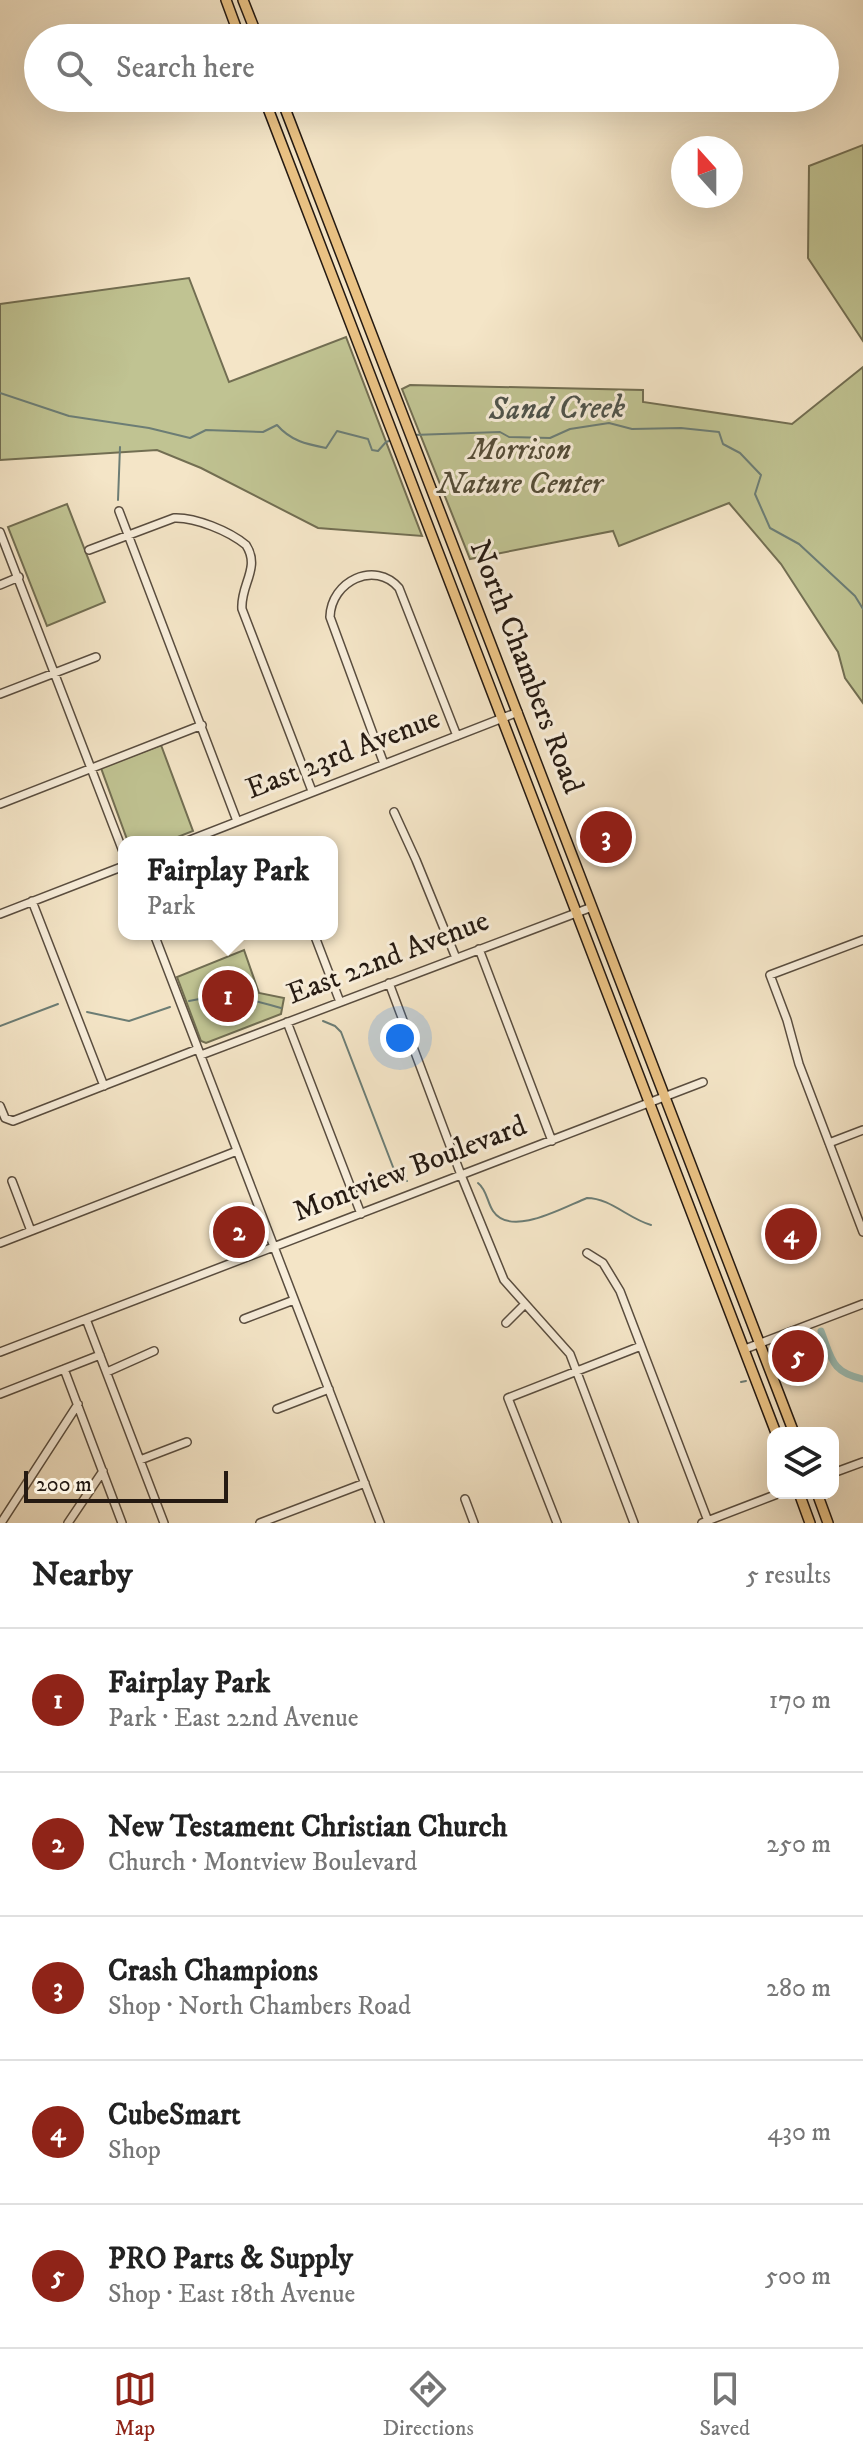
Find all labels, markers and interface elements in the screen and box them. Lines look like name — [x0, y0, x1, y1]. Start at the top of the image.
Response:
search box — [24, 24, 839, 112]
icon: search — [52, 46, 96, 90]
text: Search here — [116, 50, 255, 87]
north arrow — [671, 136, 743, 208]
water label: Sand Creek — [487, 388, 626, 430]
park label: Morrison Nature Center — [435, 432, 605, 503]
street label: North Chambers Road — [461, 535, 591, 799]
street label: East 23rd Avenue — [241, 700, 445, 808]
pin: 3 — [580, 807, 632, 867]
popup — [118, 836, 338, 940]
text: Fairplay Park — [147, 853, 309, 890]
text: Park — [147, 890, 195, 923]
street label: East 22nd Avenue — [282, 903, 494, 1013]
pin: 1 — [202, 966, 254, 1026]
your location — [380, 1018, 420, 1058]
street label: Montview Boulevard — [288, 1107, 532, 1231]
pin: 2 — [213, 1202, 265, 1262]
pin: 4 — [765, 1204, 817, 1264]
pin: 5 — [772, 1326, 824, 1386]
map controls — [767, 1427, 839, 1499]
button: layers — [767, 1427, 839, 1499]
scale bar — [24, 1467, 228, 1503]
text: 200 m — [36, 1471, 92, 1498]
text: Nearby — [32, 1554, 133, 1596]
text: 5 results — [746, 1559, 831, 1592]
text: Fairplay Park — [108, 1665, 270, 1702]
text: 1 — [53, 1684, 63, 1717]
text: 170 m — [769, 1684, 831, 1717]
text: Park · East 22nd Avenue — [108, 1702, 359, 1735]
text: New Testament Christian Church — [108, 1809, 507, 1846]
text: 2 — [52, 1828, 64, 1861]
text: 250 m — [766, 1828, 831, 1861]
text: Church · Montview Boulevard — [108, 1846, 417, 1879]
text: Crash Champions — [108, 1953, 318, 1990]
text: 3 — [53, 1972, 63, 2005]
text: 280 m — [766, 1972, 831, 2005]
text: Shop · North Chambers Road — [108, 1990, 411, 2023]
text: CubeSmart — [108, 2097, 241, 2134]
text: 4 — [51, 2116, 65, 2149]
text: 430 m — [767, 2116, 831, 2149]
text: Shop — [108, 2134, 161, 2167]
text: PRO Parts & Supply — [108, 2241, 353, 2278]
text: 5 — [52, 2260, 64, 2293]
text: 500 m — [765, 2260, 831, 2293]
text: Shop · East 18th Avenue — [108, 2278, 355, 2311]
tab: Map — [113, 2367, 157, 2442]
tab: Directions — [383, 2367, 474, 2442]
tab: Saved — [700, 2367, 750, 2442]

